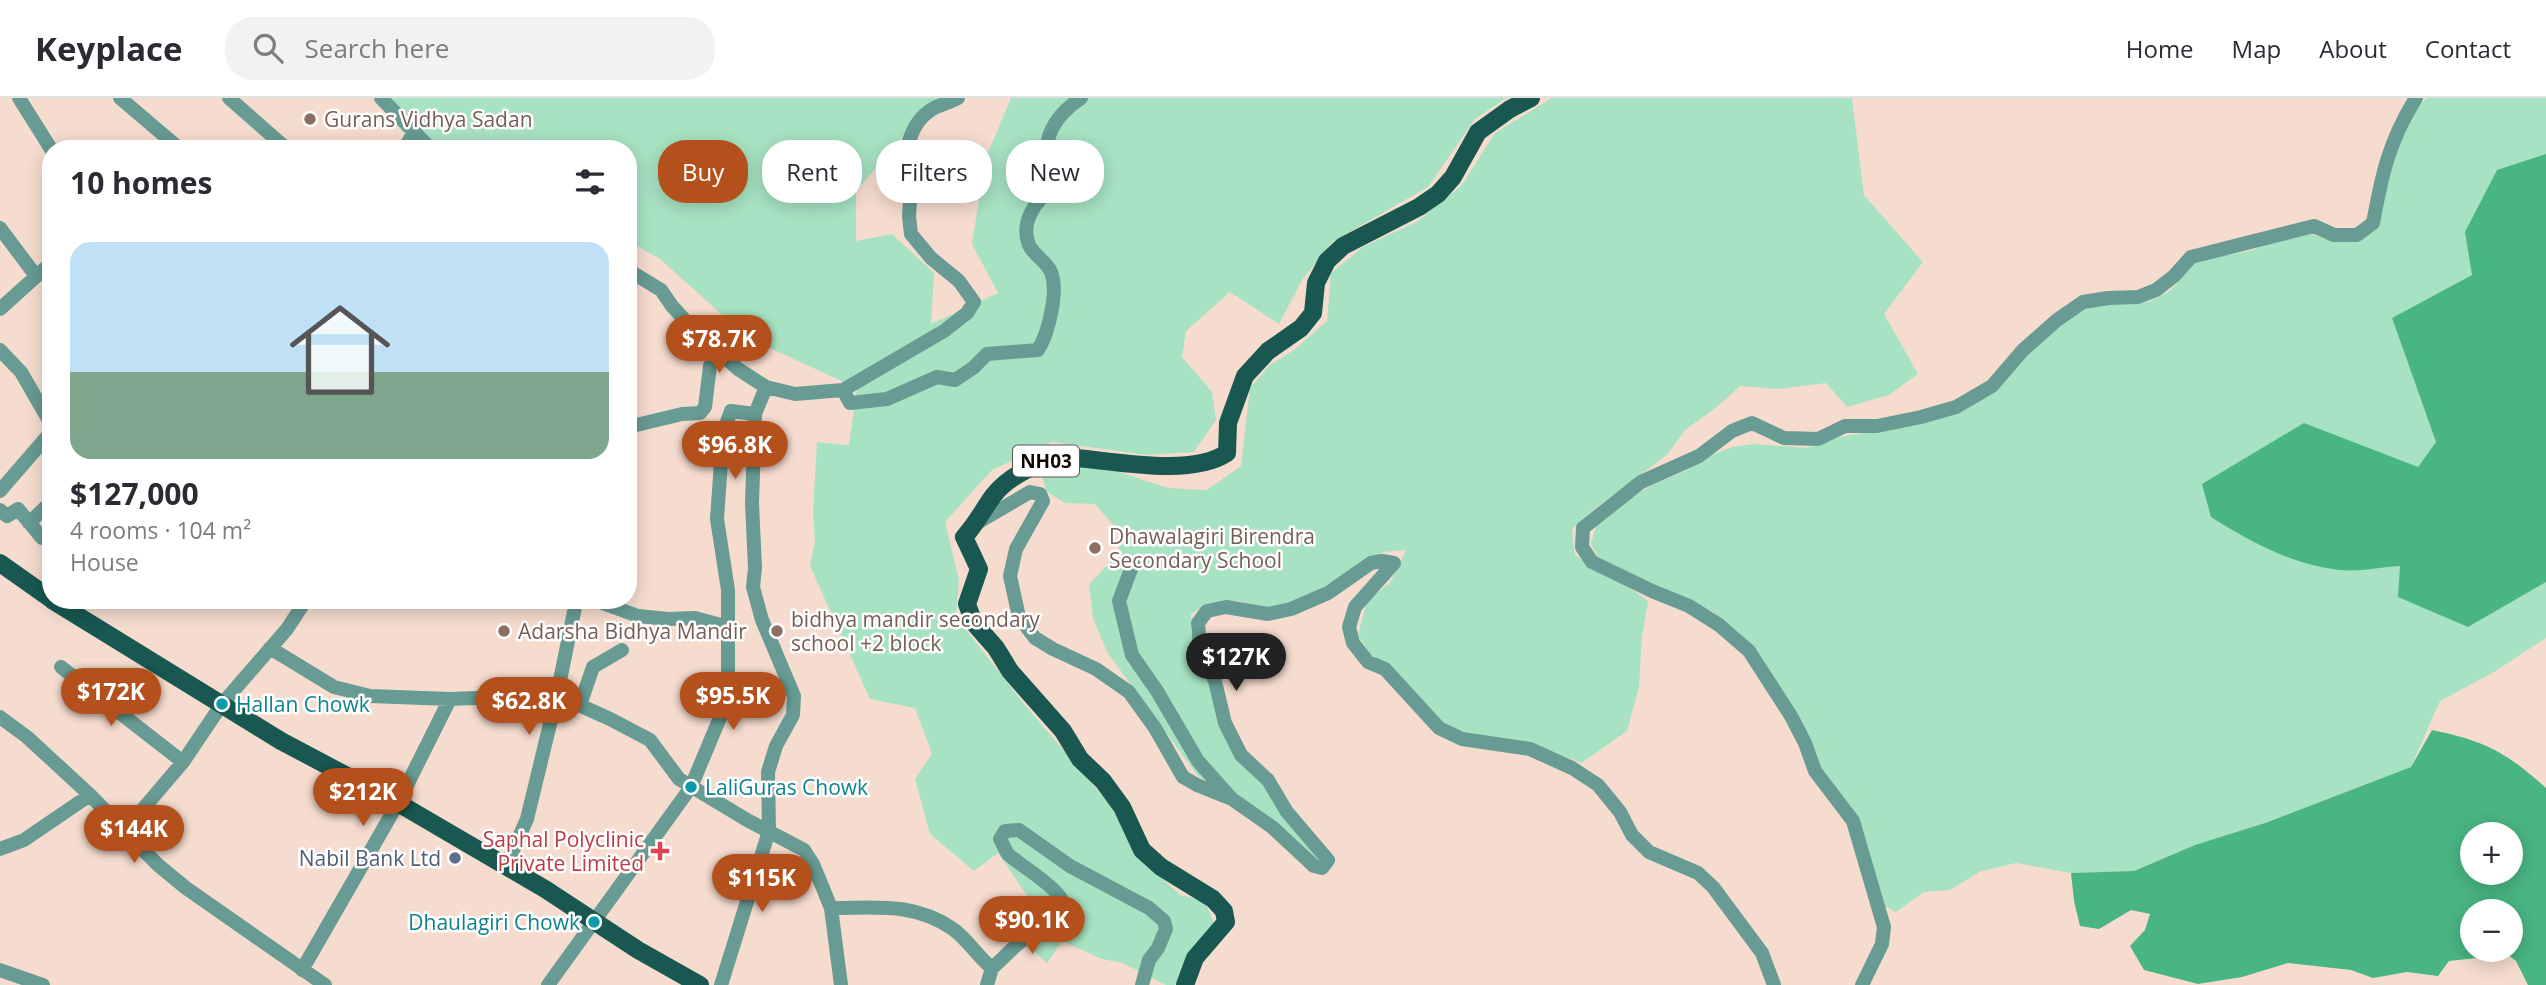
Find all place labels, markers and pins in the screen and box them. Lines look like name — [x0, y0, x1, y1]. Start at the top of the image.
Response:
place label: Gurans Vidhya Sadan — [324, 105, 533, 133]
marker: Gurans Vidhya Sadan — [302, 111, 318, 127]
pin: $78.7K — [662, 316, 776, 375]
pin: $96.8K — [678, 422, 792, 481]
place label: Dhawalagiri Birendra Secondary School — [1109, 522, 1315, 574]
marker: Dhawalagiri Birendra Secondary School — [1087, 540, 1103, 556]
place label: bidhya mandir secondary school +2 block — [791, 605, 1040, 657]
place label: Adarsha Bidhya Mandir — [518, 617, 747, 645]
marker: Adarsha Bidhya Mandir — [496, 623, 512, 639]
marker: bidhya mandir secondary school +2 block — [769, 623, 785, 639]
pin: $127K — [1187, 634, 1285, 693]
pin: $172K — [62, 668, 160, 728]
pin: $95.5K — [676, 672, 790, 732]
pin: $62.8K — [472, 678, 586, 737]
place label: Hallan Chowk — [236, 690, 370, 718]
marker: Hallan Chowk — [214, 696, 230, 712]
pin: $212K — [314, 768, 412, 828]
place label: LaliGuras Chowk — [705, 773, 868, 801]
marker: LaliGuras Chowk — [683, 779, 699, 795]
pin: $144K — [85, 806, 183, 865]
place label: Saphal Polyclinic Private Limited — [483, 825, 644, 877]
marker: Saphal Polyclinic Private Limited — [650, 841, 670, 861]
place label: Nabil Bank Ltd — [299, 844, 441, 872]
marker: Nabil Bank Ltd — [447, 850, 463, 866]
pin: $115K — [713, 854, 811, 914]
pin: $90.1K — [975, 896, 1089, 956]
place label: Dhaulagiri Chowk — [408, 908, 580, 936]
marker: Dhaulagiri Chowk — [586, 914, 602, 930]

